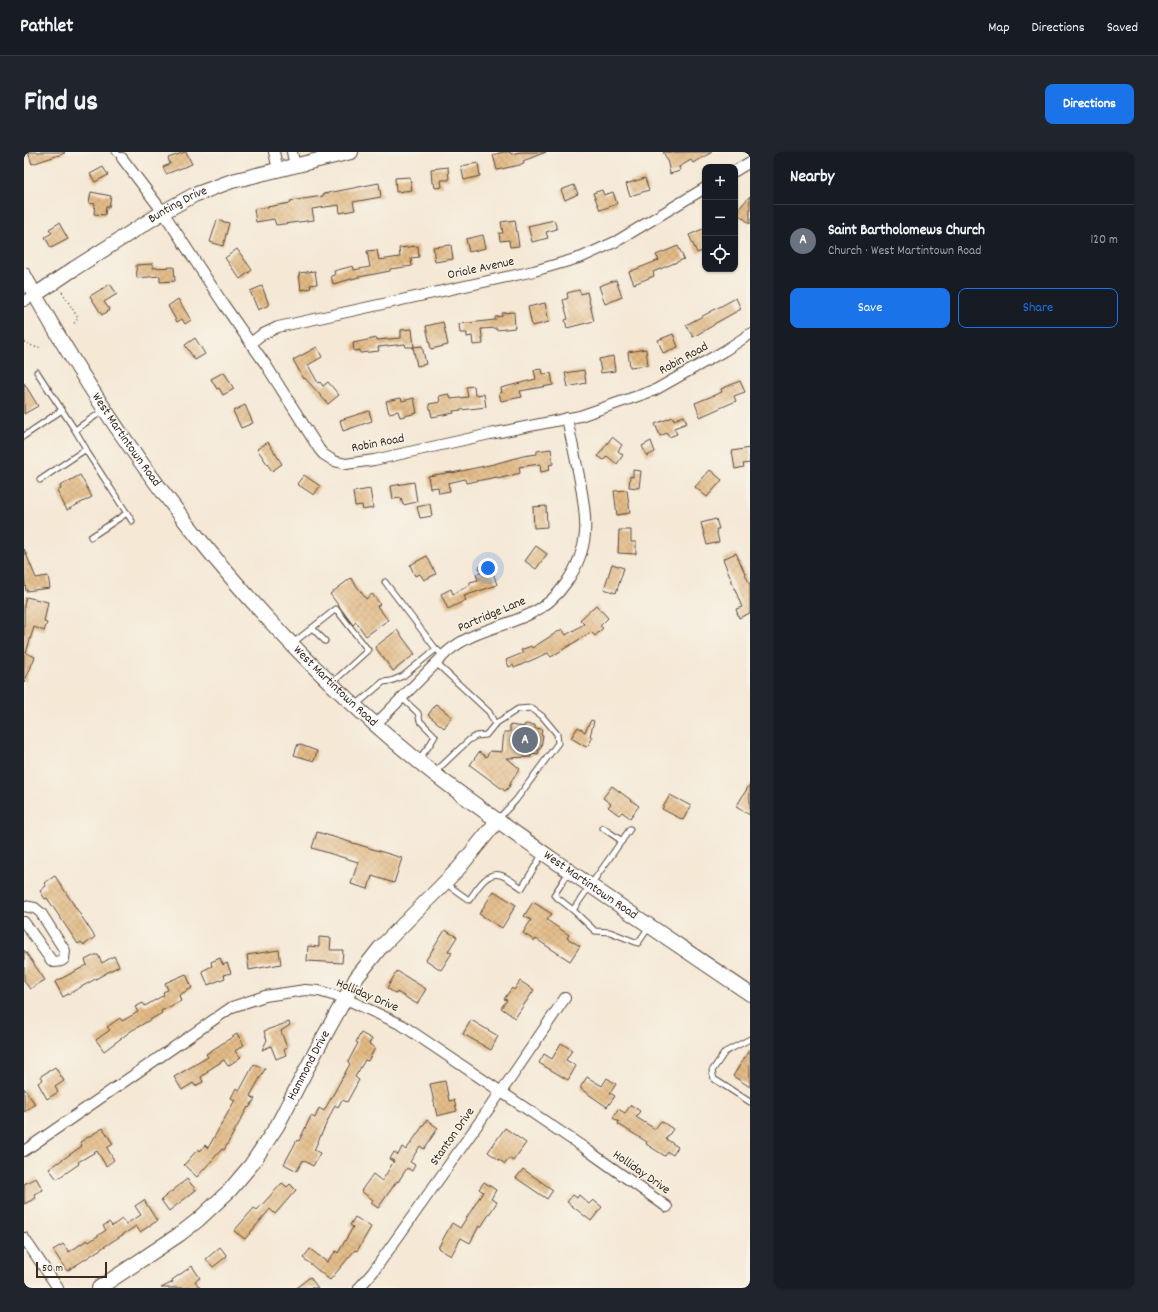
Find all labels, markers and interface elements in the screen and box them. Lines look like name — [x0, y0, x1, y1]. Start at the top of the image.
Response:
text: Pathlet — [20, 14, 73, 41]
text: Map — [988, 18, 1010, 38]
text: Directions — [1032, 18, 1085, 38]
text: Saved — [1107, 18, 1138, 38]
text: Find us — [24, 84, 98, 124]
button: Directions — [1045, 84, 1134, 124]
map controls — [702, 164, 738, 272]
button: + — [702, 164, 738, 200]
text: Nearby — [790, 166, 834, 190]
street label: Bunting Drive — [144, 181, 210, 229]
button: − — [702, 200, 738, 236]
text: Saint Bartholomews Church — [828, 220, 985, 242]
text: A — [799, 231, 807, 250]
text: 120 m — [1090, 231, 1118, 250]
button: locate — [702, 236, 738, 272]
text: Church · West Martintown Road — [828, 242, 981, 261]
street label: Oriole Avenue — [446, 253, 516, 285]
button: Save — [790, 288, 950, 328]
button: Share — [958, 288, 1118, 328]
street label: Robin Road — [656, 338, 712, 380]
street label: West Martintown Road — [87, 389, 165, 491]
street label: Robin Road — [350, 430, 406, 458]
your location — [478, 558, 498, 578]
street label: Partridge Lane — [455, 592, 529, 638]
street label: West Martintown Road — [289, 641, 382, 732]
pin: A — [512, 725, 538, 755]
street label: West Martintown Road — [539, 846, 641, 925]
street label: Holliday Drive — [333, 974, 402, 1018]
street label: Hammond Drive — [282, 1027, 335, 1104]
street label: Stanton Drive — [426, 1104, 480, 1170]
street label: Holliday Drive — [608, 1146, 674, 1200]
scale bar — [36, 1260, 107, 1279]
text: 50 m — [42, 1261, 63, 1277]

